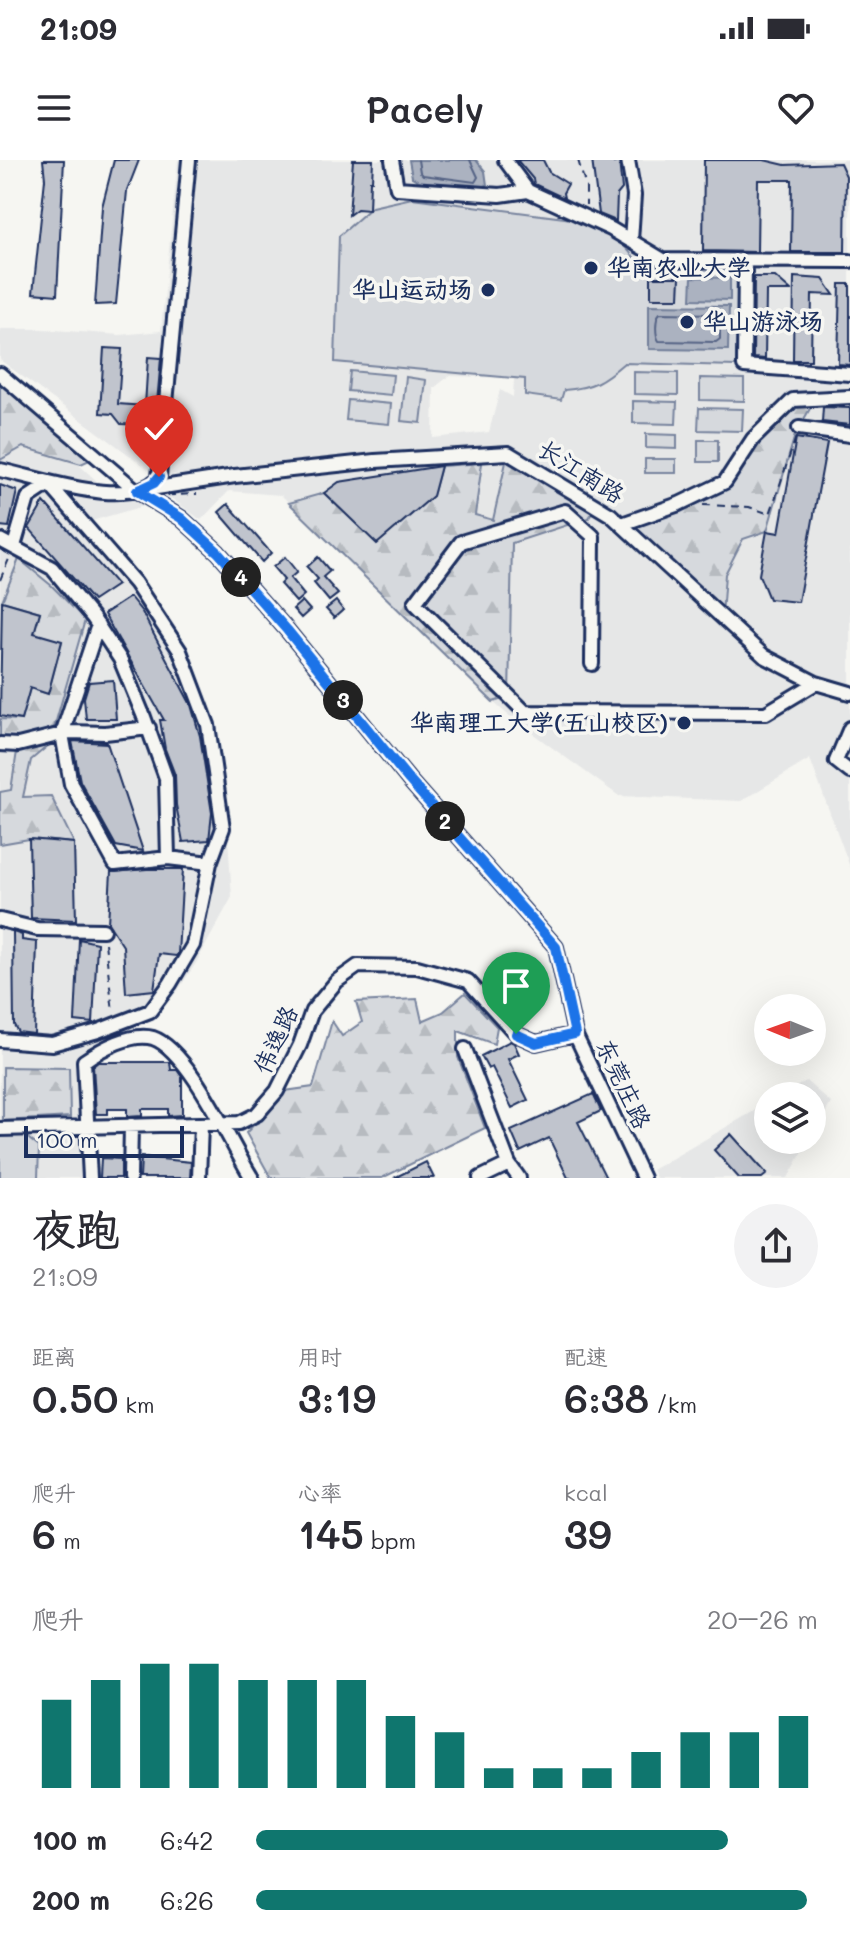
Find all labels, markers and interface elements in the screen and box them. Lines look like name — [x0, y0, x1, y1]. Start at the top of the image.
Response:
text: 21:09 — [40, 8, 117, 48]
text: Pacely — [366, 85, 484, 132]
icon: menu — [32, 86, 76, 130]
icon: heart — [774, 86, 818, 130]
place label: 华南农业大学 — [607, 251, 751, 282]
marker: 华南农业大学 — [582, 259, 600, 277]
place label: 华山运动场 — [352, 273, 472, 304]
marker: 华山运动场 — [479, 281, 497, 299]
place label: 华山游泳场 — [703, 305, 823, 336]
marker: 华山游泳场 — [678, 313, 696, 331]
pin — [125, 395, 193, 477]
icon: check — [137, 407, 181, 451]
street label: 长江南路 — [533, 432, 631, 509]
pin: 4 — [221, 557, 261, 597]
text: 4 — [234, 562, 248, 591]
pin: 3 — [323, 680, 363, 720]
text: 3 — [336, 685, 350, 714]
place label: 华南理工大学(五山校区) — [410, 706, 668, 737]
marker: 华南理工大学(五山校区) — [675, 714, 693, 732]
pin: 2 — [425, 801, 465, 841]
text: 2 — [439, 806, 451, 835]
pin — [482, 952, 550, 1034]
icon: arrive — [494, 964, 538, 1008]
north arrow — [754, 994, 826, 1066]
map controls — [754, 994, 826, 1154]
street label: 伟逸路 — [245, 1000, 304, 1079]
street label: 东莞庄路 — [590, 1033, 659, 1133]
button: layers — [754, 1082, 826, 1154]
scale bar — [24, 1122, 184, 1158]
text: 100 m — [36, 1125, 98, 1154]
text: 夜跑 — [32, 1200, 120, 1257]
button: share — [734, 1204, 818, 1288]
text: 21:09 — [32, 1259, 98, 1293]
text: 距离 — [32, 1342, 76, 1371]
text: 用时 — [298, 1342, 342, 1371]
text: 配速 — [564, 1342, 608, 1371]
text: 0.50 — [32, 1371, 118, 1423]
text: 3:19 — [298, 1371, 376, 1423]
text: 6:38 — [564, 1371, 649, 1423]
text: km — [118, 1390, 155, 1419]
text: /km — [649, 1390, 697, 1419]
text: 爬升 — [32, 1478, 76, 1507]
text: 心率 — [298, 1478, 342, 1507]
text: kcal — [564, 1478, 608, 1507]
text: 6 — [32, 1507, 56, 1559]
text: 145 — [298, 1507, 364, 1559]
text: 39 — [564, 1507, 612, 1559]
text: m — [56, 1526, 81, 1555]
text: bpm — [364, 1526, 416, 1555]
text: 爬升 — [32, 1602, 84, 1636]
text: 20–26 m — [707, 1602, 818, 1636]
text: 100 m — [32, 1823, 107, 1857]
text: 6:42 — [160, 1823, 214, 1857]
text: 200 m — [32, 1883, 110, 1917]
text: 6:26 — [160, 1883, 214, 1917]

